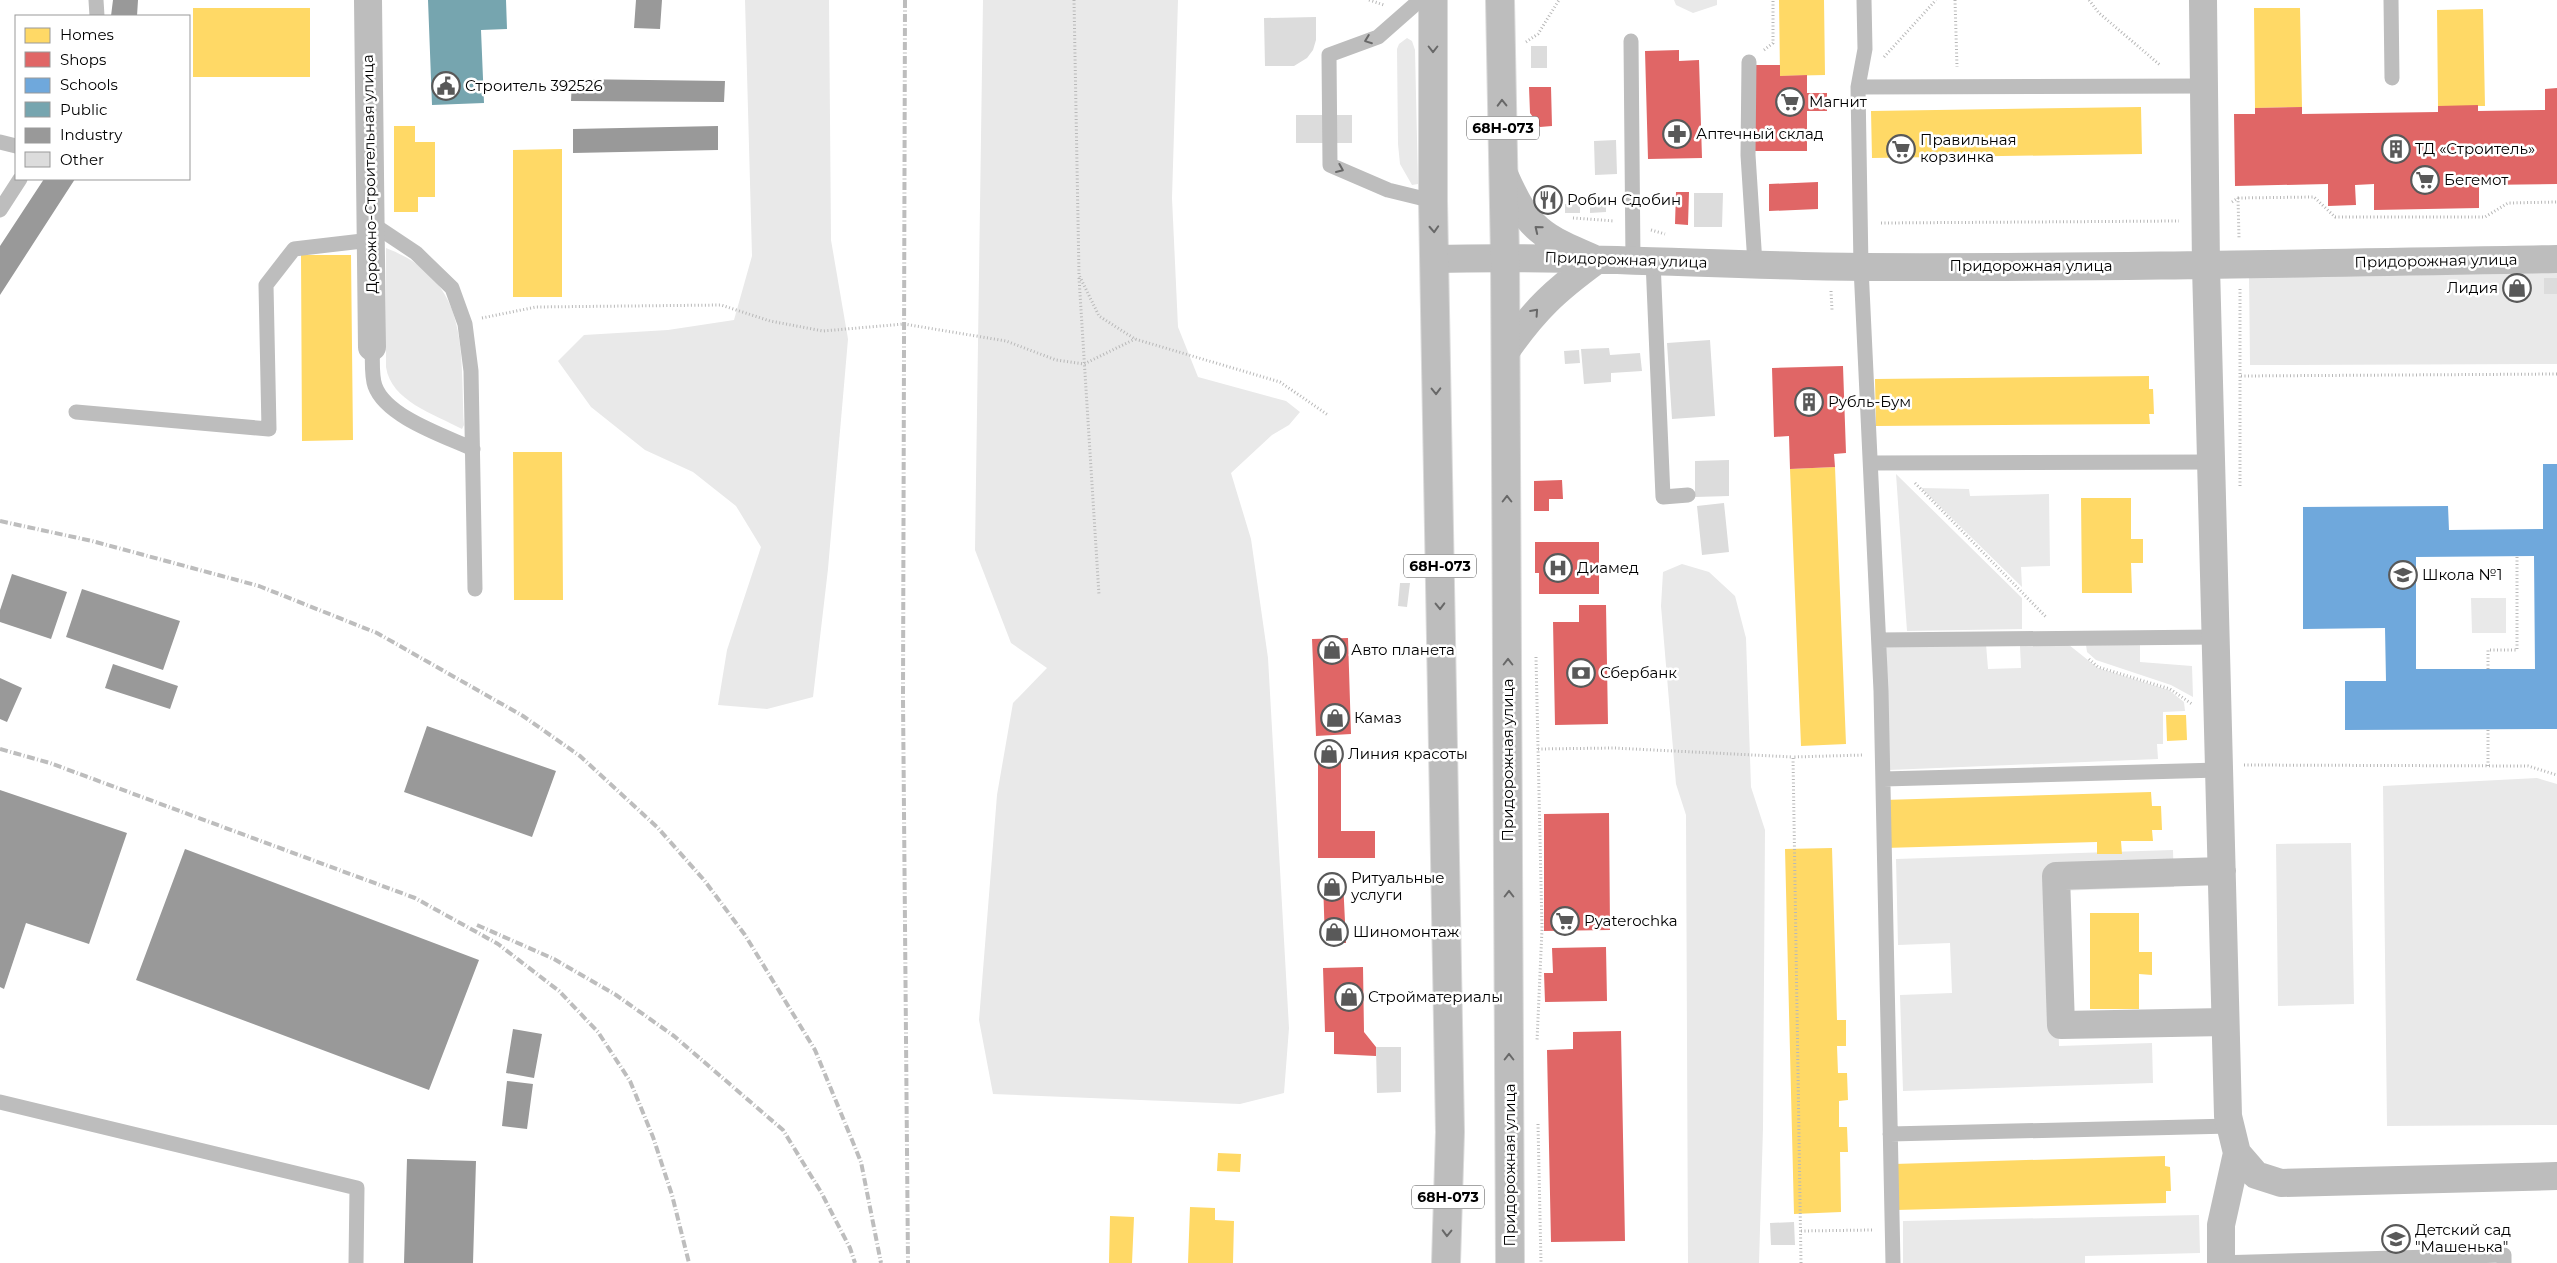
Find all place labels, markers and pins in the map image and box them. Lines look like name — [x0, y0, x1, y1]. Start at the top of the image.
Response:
public building icon: Строитель 392526 — [431, 71, 461, 101]
place label: Строитель 392526 — [465, 76, 603, 95]
supermarket icon: Магнит — [1775, 87, 1805, 117]
place label: Магнит — [1809, 92, 1868, 111]
pharmacy icon: Аптечный склад — [1662, 119, 1692, 149]
place label: Аптечный склад — [1696, 124, 1824, 143]
place label: Правильная корзинка — [1920, 130, 2017, 166]
supermarket icon: Правильная корзинка — [1886, 134, 1916, 164]
building icon: ТД «Строитель» — [2381, 134, 2411, 164]
place label: ТД «Строитель» — [2415, 139, 2535, 158]
supermarket icon: Бегемот — [2410, 165, 2440, 195]
place label: Бегемот — [2444, 170, 2509, 189]
restaurant icon: Робин Сдобин — [1533, 185, 1563, 215]
place label: Робин Сдобин — [1567, 190, 1681, 209]
shop icon: Лидия — [2502, 273, 2532, 303]
place label: Лидия — [2447, 278, 2498, 297]
building icon: Рубль-Бум — [1794, 387, 1824, 417]
place label: Рубль-Бум — [1828, 392, 1911, 411]
hospital icon: Диамед — [1543, 553, 1573, 583]
place label: Диамед — [1577, 558, 1639, 577]
school or university icon: Школа №1 — [2388, 560, 2418, 590]
place label: Школа №1 — [2422, 565, 2502, 584]
shop icon: Авто планета — [1317, 635, 1347, 665]
place label: Авто планета — [1351, 640, 1455, 659]
bank icon: Сбербанк — [1566, 658, 1596, 688]
place label: Сбербанк — [1600, 663, 1677, 682]
shop icon: Камаз — [1320, 703, 1350, 733]
place label: Камаз — [1354, 708, 1402, 727]
shop icon: Линия красоты — [1314, 739, 1344, 769]
place label: Линия красоты — [1348, 744, 1468, 763]
place label: Ритуальные услуги — [1350, 868, 1445, 904]
shop icon: Ритуальные услуги — [1317, 872, 1347, 902]
supermarket icon: Pyaterochka — [1550, 906, 1580, 936]
place label: Pyaterochka — [1584, 911, 1678, 930]
shop icon: Шиномонтаж — [1319, 917, 1349, 947]
place label: Шиномонтаж — [1353, 922, 1460, 941]
shop icon: Стройматериалы — [1334, 982, 1364, 1012]
place label: Стройматериалы — [1368, 987, 1503, 1006]
place label: Детский сад "Машенька" — [2415, 1220, 2511, 1256]
school or university icon: Детский сад "Машенька" — [2381, 1224, 2411, 1254]

